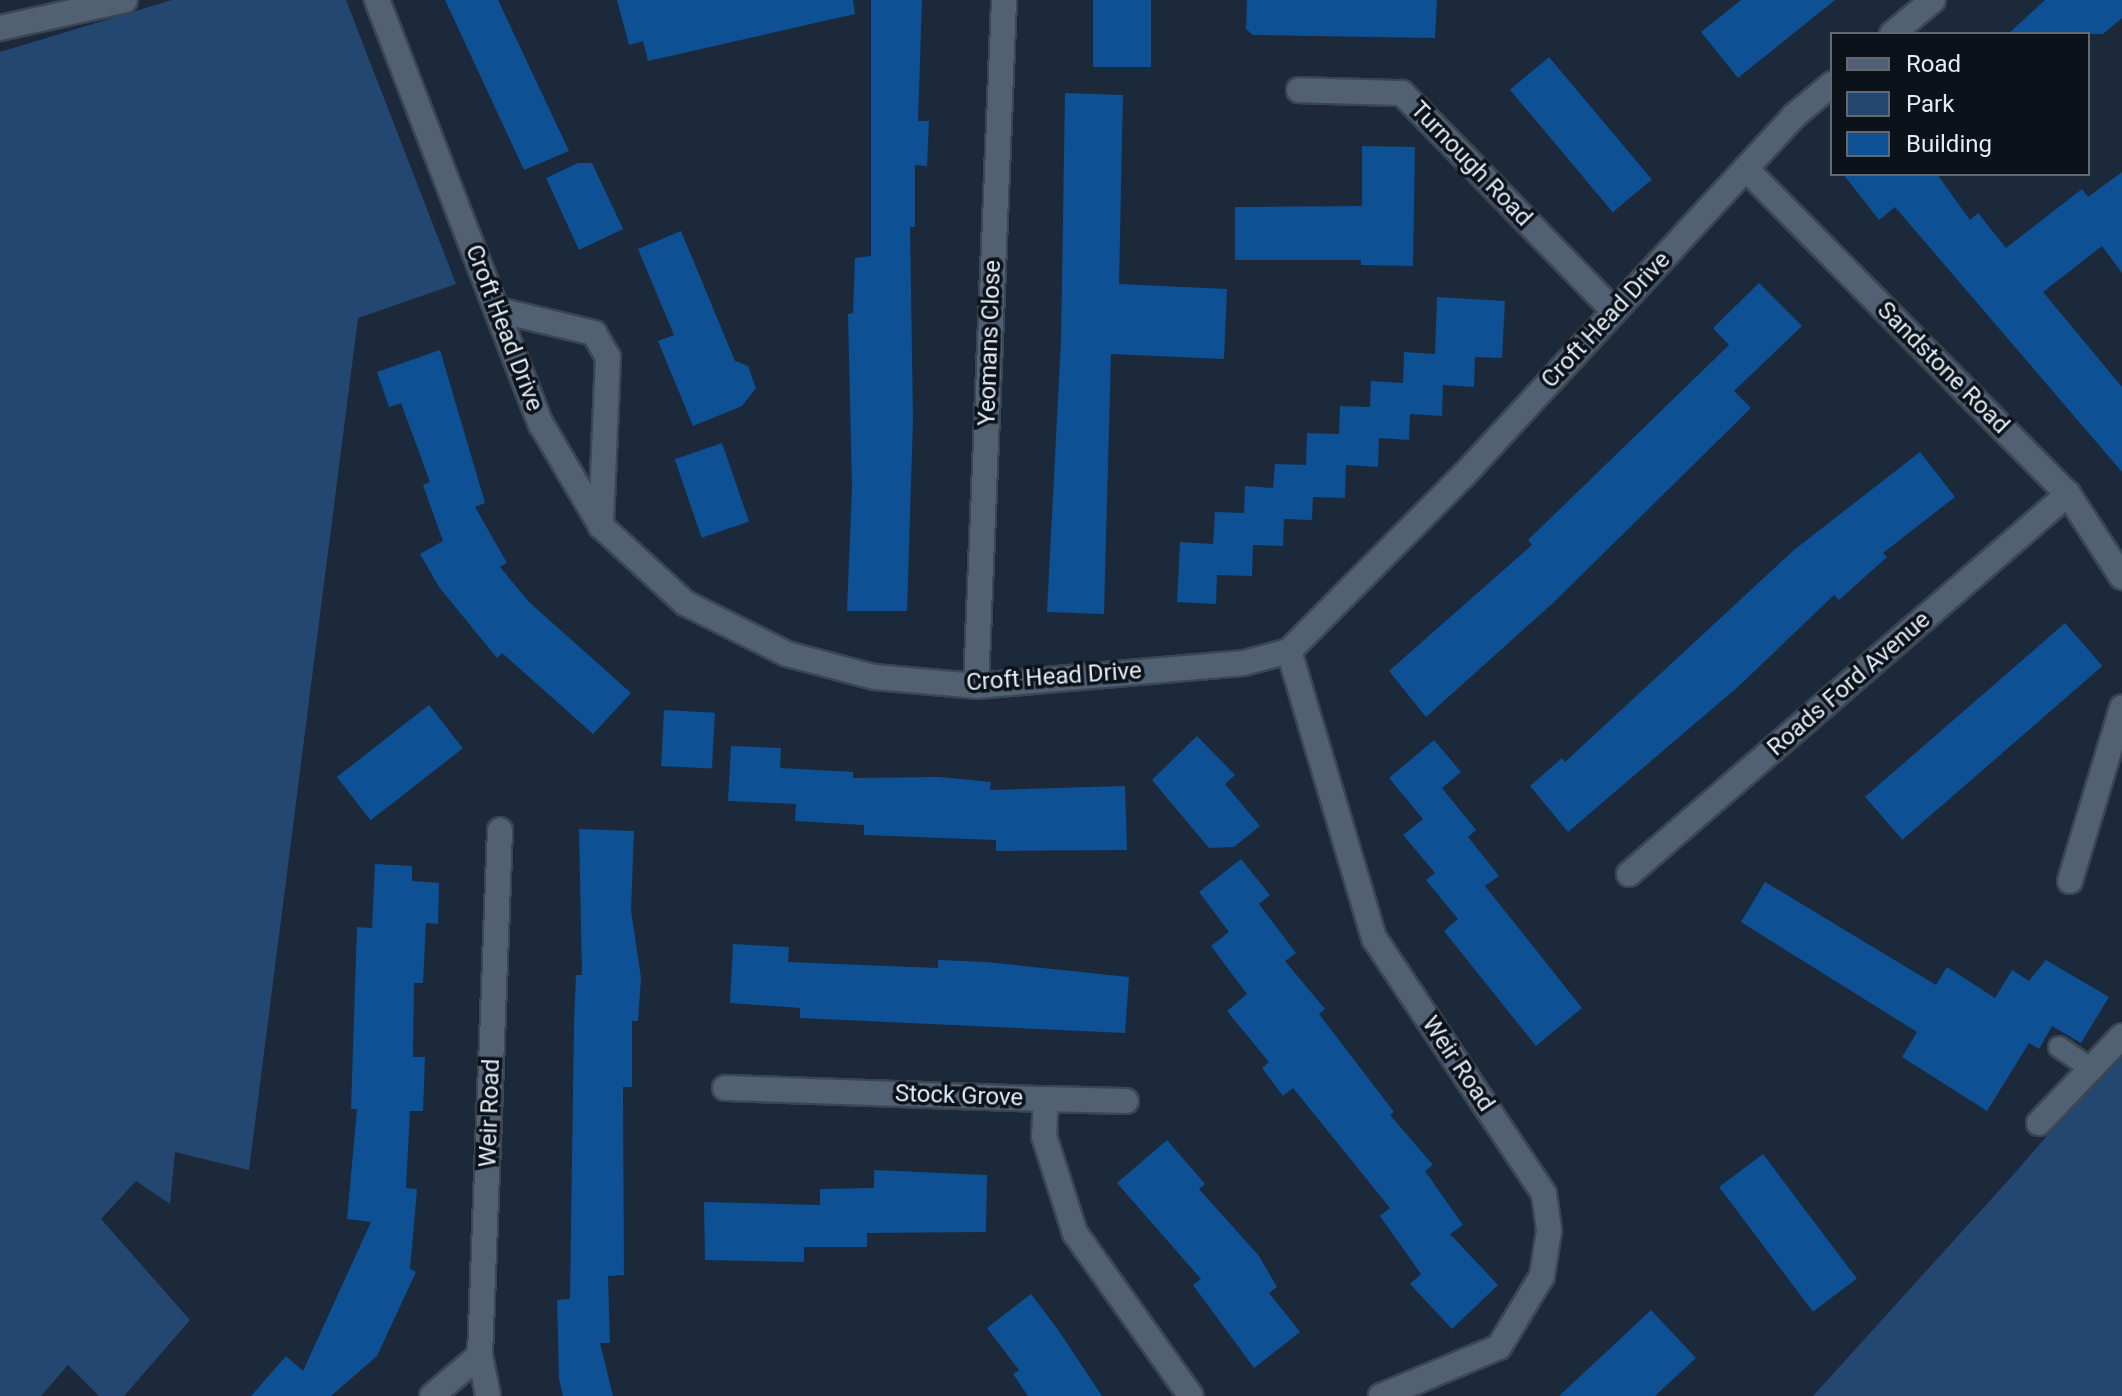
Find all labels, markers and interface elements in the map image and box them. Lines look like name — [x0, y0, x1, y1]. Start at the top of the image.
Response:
legend — [1830, 32, 2090, 176]
text: Road — [1906, 50, 1961, 78]
text: Park — [1906, 90, 1954, 118]
street label: Turnough Road — [1404, 96, 1538, 232]
text: Building — [1906, 130, 1992, 158]
street label: Croft Head Drive — [459, 241, 549, 415]
street label: Croft Head Drive — [1536, 246, 1676, 394]
street label: Yeomans Close — [973, 260, 1007, 426]
street label: Sandstone Road — [1871, 296, 2015, 440]
street label: Roads Ford Avenue — [1762, 606, 1936, 762]
street label: Croft Head Drive — [965, 657, 1143, 697]
street label: Weir Road — [1416, 1011, 1500, 1117]
street label: Weir Road — [474, 1058, 506, 1168]
street label: Stock Grove — [894, 1079, 1024, 1113]

